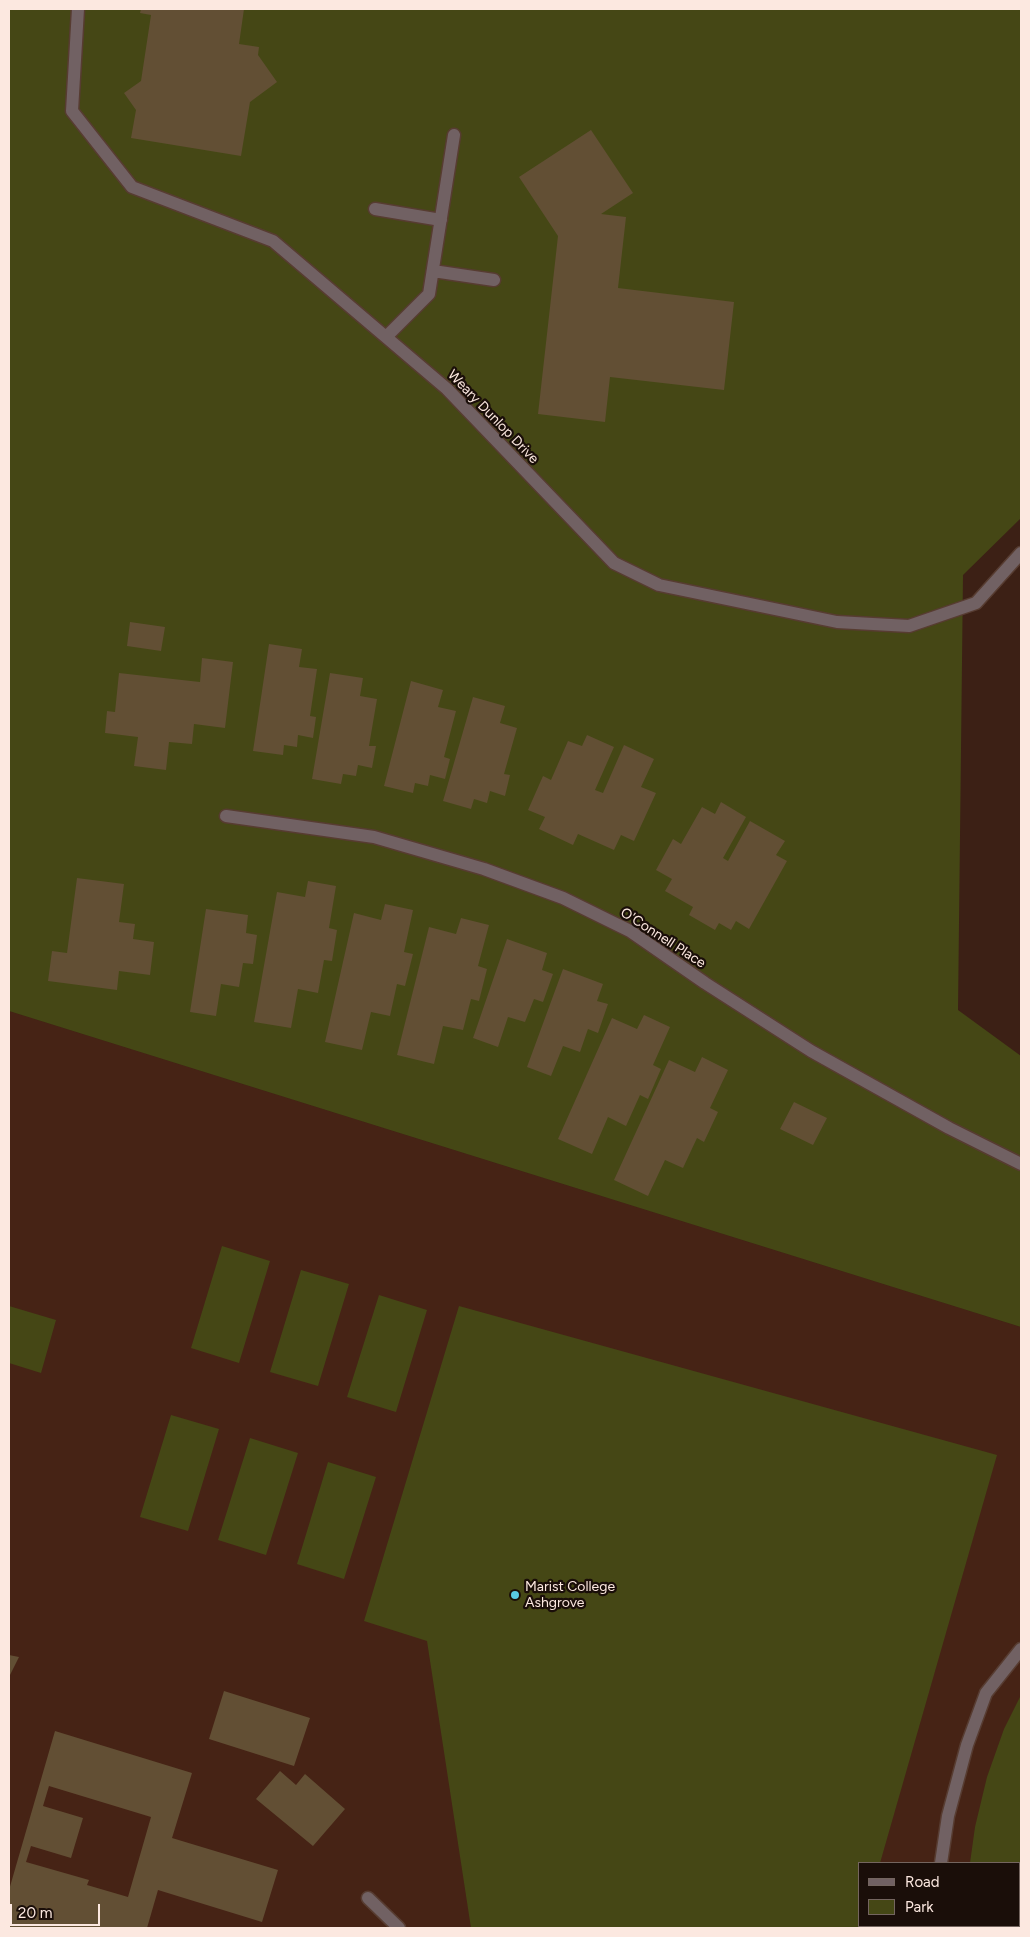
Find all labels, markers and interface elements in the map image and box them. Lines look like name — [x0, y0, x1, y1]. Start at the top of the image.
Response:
street label: Weary Dunlop Drive — [444, 367, 542, 467]
street label: O'Connell Place — [617, 904, 709, 972]
place label: Marist College Ashgrove — [525, 1579, 615, 1611]
marker: Marist College Ashgrove — [509, 1589, 521, 1601]
legend — [858, 1862, 1020, 1927]
text: Road — [905, 1873, 940, 1891]
scale bar — [12, 1894, 102, 1926]
text: Park — [905, 1898, 934, 1916]
text: 20 m — [18, 1904, 52, 1922]

